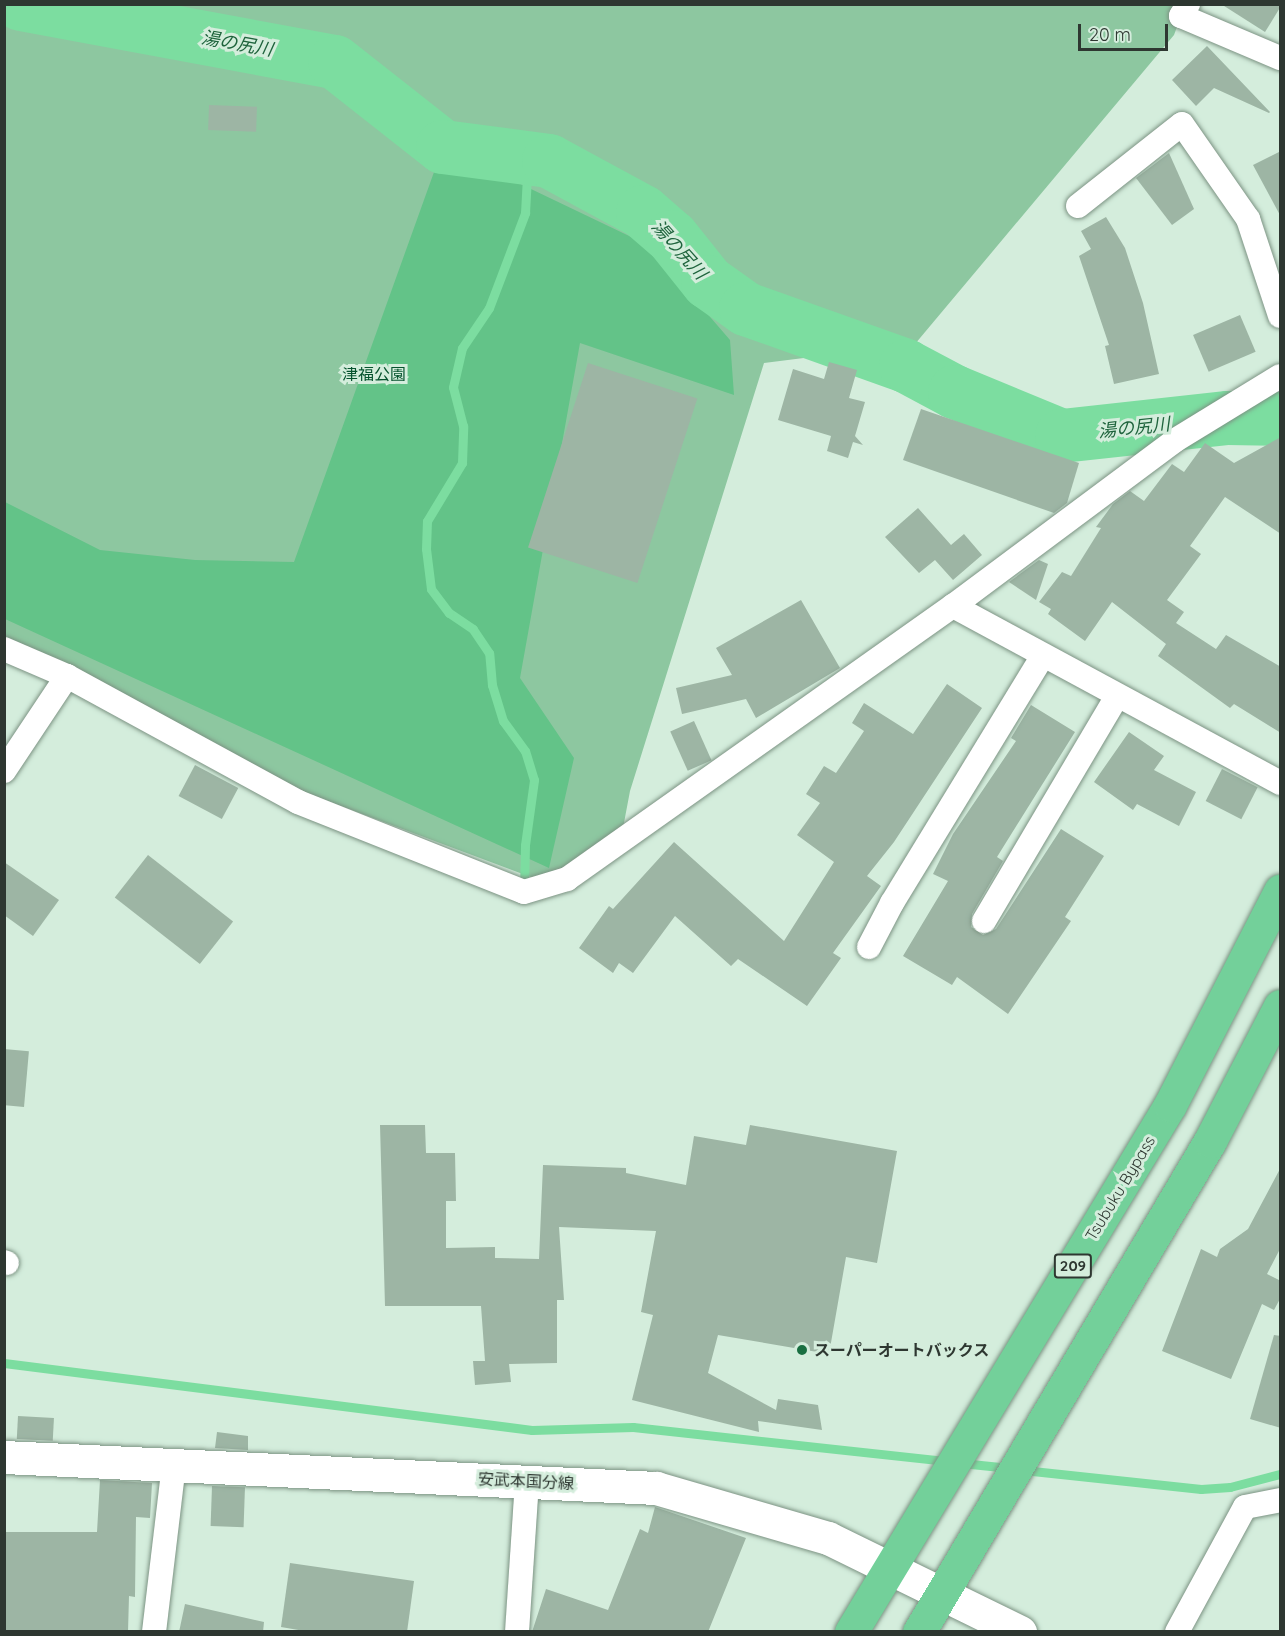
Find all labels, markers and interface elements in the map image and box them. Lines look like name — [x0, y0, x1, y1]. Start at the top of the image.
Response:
scale bar — [1081, 12, 1171, 50]
text: 20 m — [1089, 23, 1131, 46]
water label: 湯の尻川 — [200, 27, 274, 61]
water label: 湯の尻川 — [647, 216, 711, 284]
park label: 津福公園 — [342, 364, 406, 384]
water label: 湯の尻川 — [1097, 413, 1171, 443]
street label: Tsubuku Bypass — [1081, 1132, 1159, 1244]
road number: 209 — [1054, 1254, 1092, 1278]
place label: スーパーオートバックス — [814, 1340, 990, 1360]
marker: スーパーオートバックス — [795, 1343, 809, 1357]
street label: 安武本国分線 — [478, 1469, 574, 1493]

